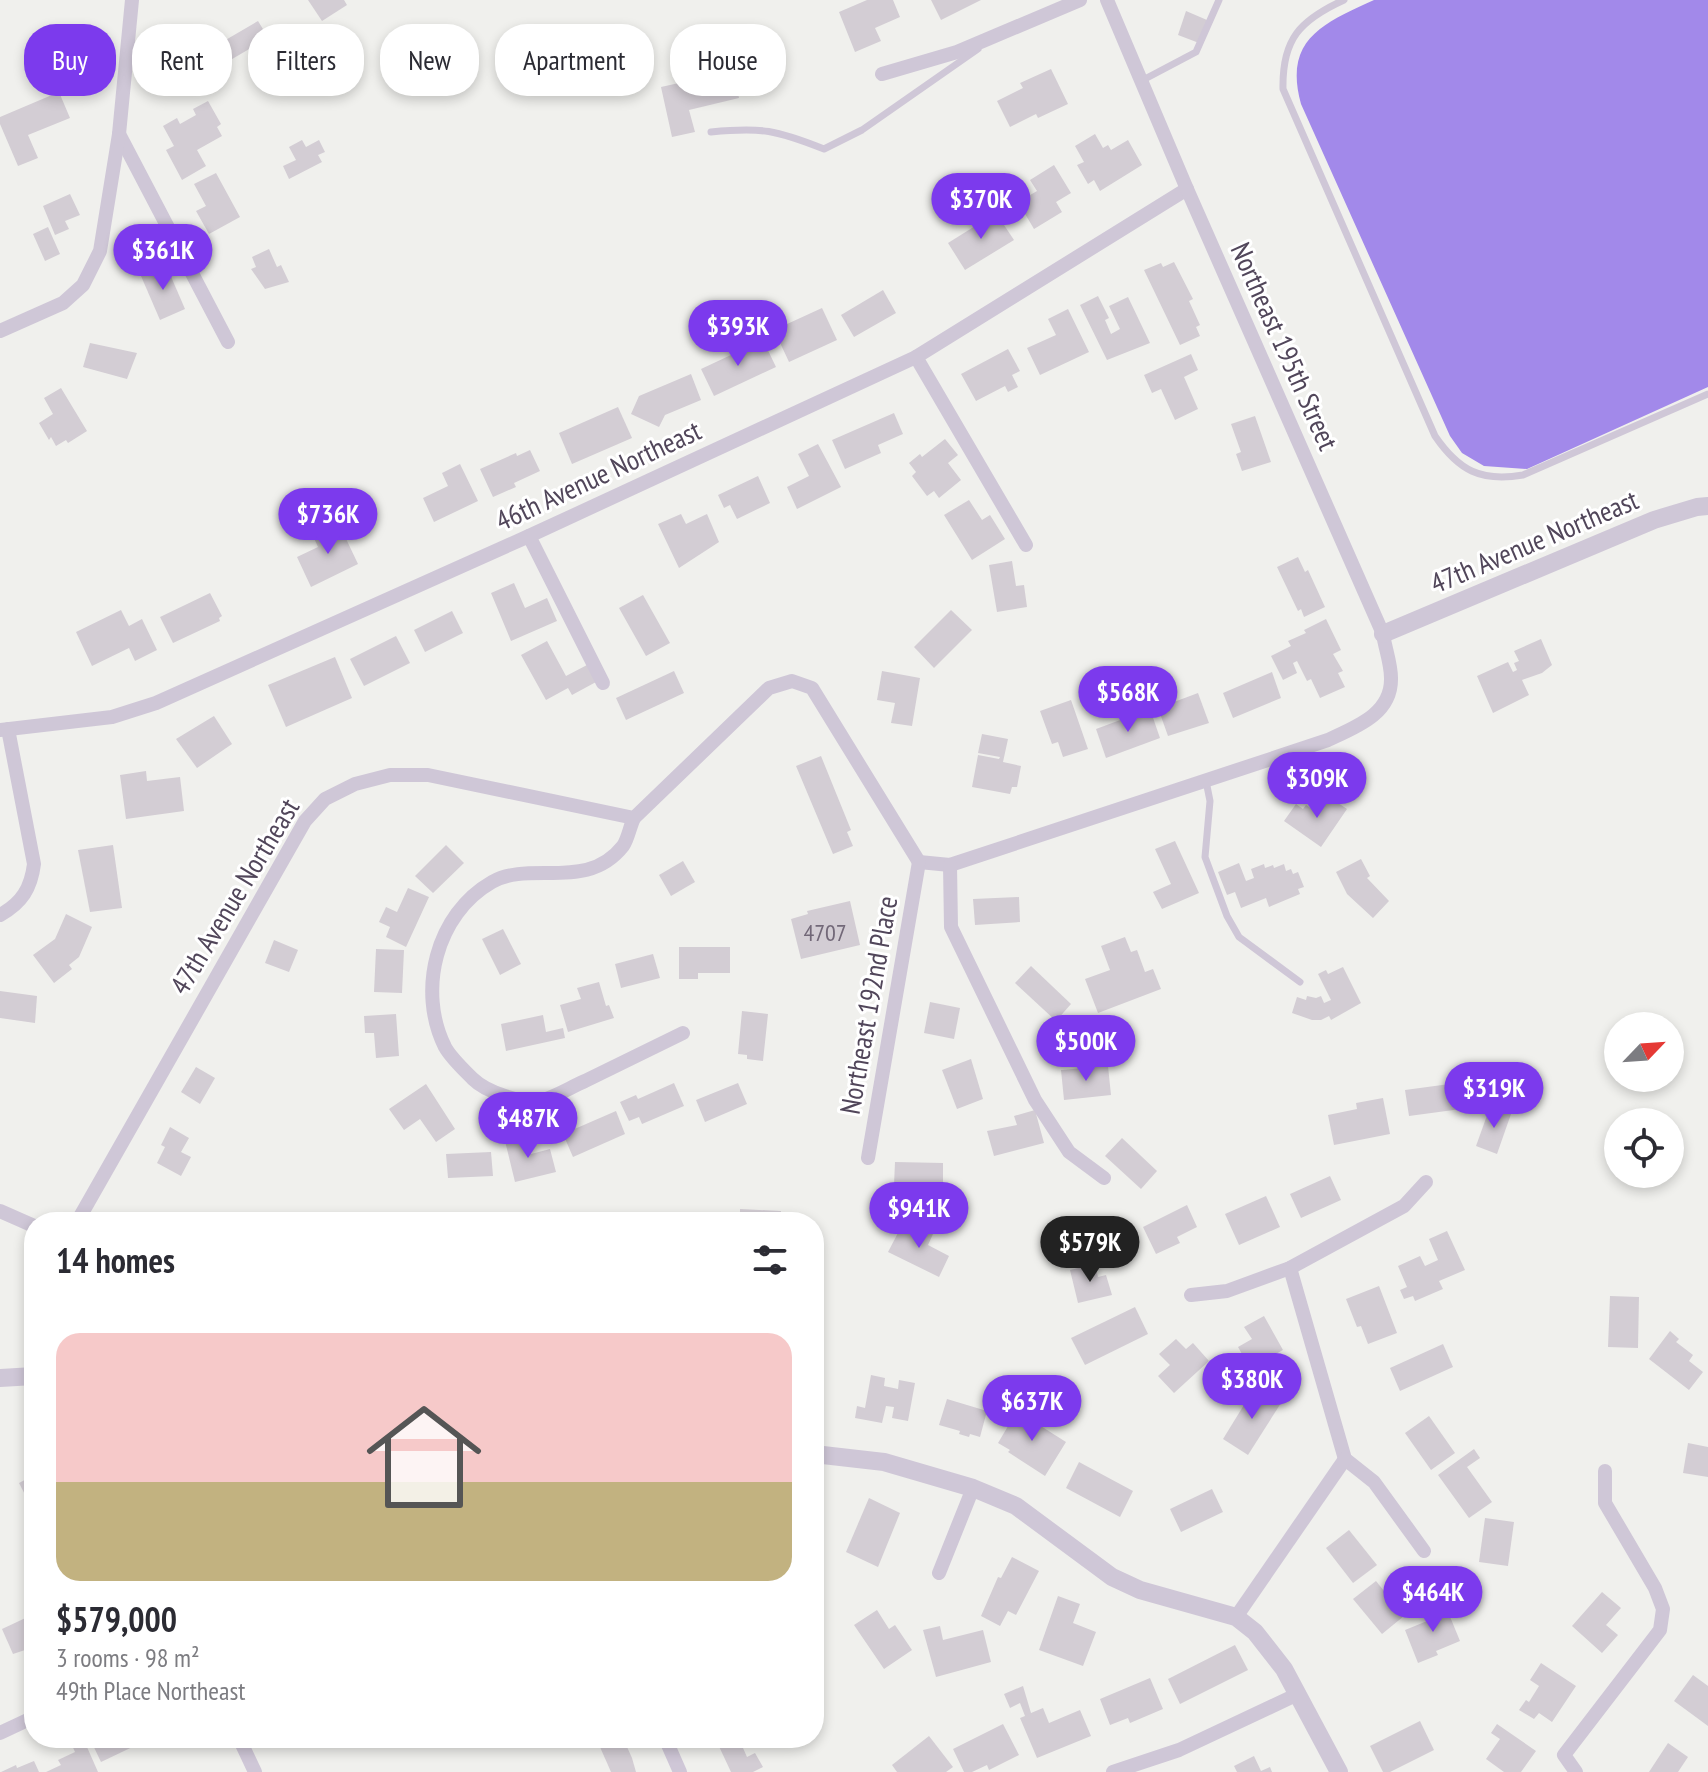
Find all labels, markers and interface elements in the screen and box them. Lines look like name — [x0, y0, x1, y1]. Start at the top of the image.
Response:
chip: Buy — [24, 24, 116, 96]
chip: Rent — [132, 24, 232, 96]
chip: Filters — [248, 24, 364, 96]
chip: New — [380, 24, 479, 96]
chip: Apartment — [495, 24, 654, 96]
chip: House — [670, 24, 786, 96]
pin: $370K — [925, 173, 1037, 241]
text: $370K — [949, 182, 1013, 215]
pin: $361K — [107, 224, 219, 292]
text: $361K — [131, 233, 195, 266]
street label: Northeast 195th Street — [1223, 237, 1347, 456]
pin: $393K — [682, 300, 794, 368]
text: $393K — [706, 309, 770, 342]
street label: 46th Avenue Northeast — [489, 411, 707, 539]
street label: 47th Avenue Northeast — [1424, 480, 1644, 601]
pin: $736K — [272, 488, 384, 556]
text: $736K — [296, 497, 360, 530]
pin: $568K — [1072, 666, 1184, 734]
text: $568K — [1096, 675, 1160, 708]
pin: $309K — [1261, 752, 1373, 820]
text: $309K — [1285, 761, 1349, 794]
street label: 47th Avenue Northeast — [161, 791, 307, 1001]
street label: Northeast 192nd Place — [831, 893, 905, 1117]
house number: 4707 — [803, 917, 847, 948]
north arrow — [1604, 1012, 1684, 1092]
map controls — [1604, 1012, 1684, 1188]
pin: $500K — [1030, 1015, 1142, 1083]
text: $500K — [1054, 1024, 1118, 1057]
pin: $319K — [1438, 1062, 1550, 1130]
text: $319K — [1462, 1071, 1526, 1104]
pin: $487K — [472, 1092, 584, 1160]
text: $487K — [496, 1101, 560, 1134]
button: locate — [1604, 1108, 1684, 1188]
pin: $941K — [863, 1182, 975, 1250]
text: $941K — [887, 1191, 951, 1224]
pin: $579K — [1034, 1216, 1146, 1284]
text: $579K — [1058, 1225, 1122, 1258]
text: 14 homes — [56, 1238, 175, 1282]
icon: filters — [748, 1238, 792, 1282]
pin: $380K — [1196, 1353, 1308, 1421]
text: $380K — [1220, 1362, 1284, 1395]
pin: $637K — [976, 1375, 1088, 1443]
text: $637K — [1000, 1384, 1064, 1417]
icon: home — [352, 1385, 496, 1529]
pin: $464K — [1377, 1566, 1489, 1634]
text: $464K — [1401, 1575, 1465, 1608]
text: $579,000 — [56, 1597, 177, 1641]
text: 3 rooms · 98 m² — [56, 1641, 200, 1674]
text: 49th Place Northeast — [56, 1674, 245, 1707]

